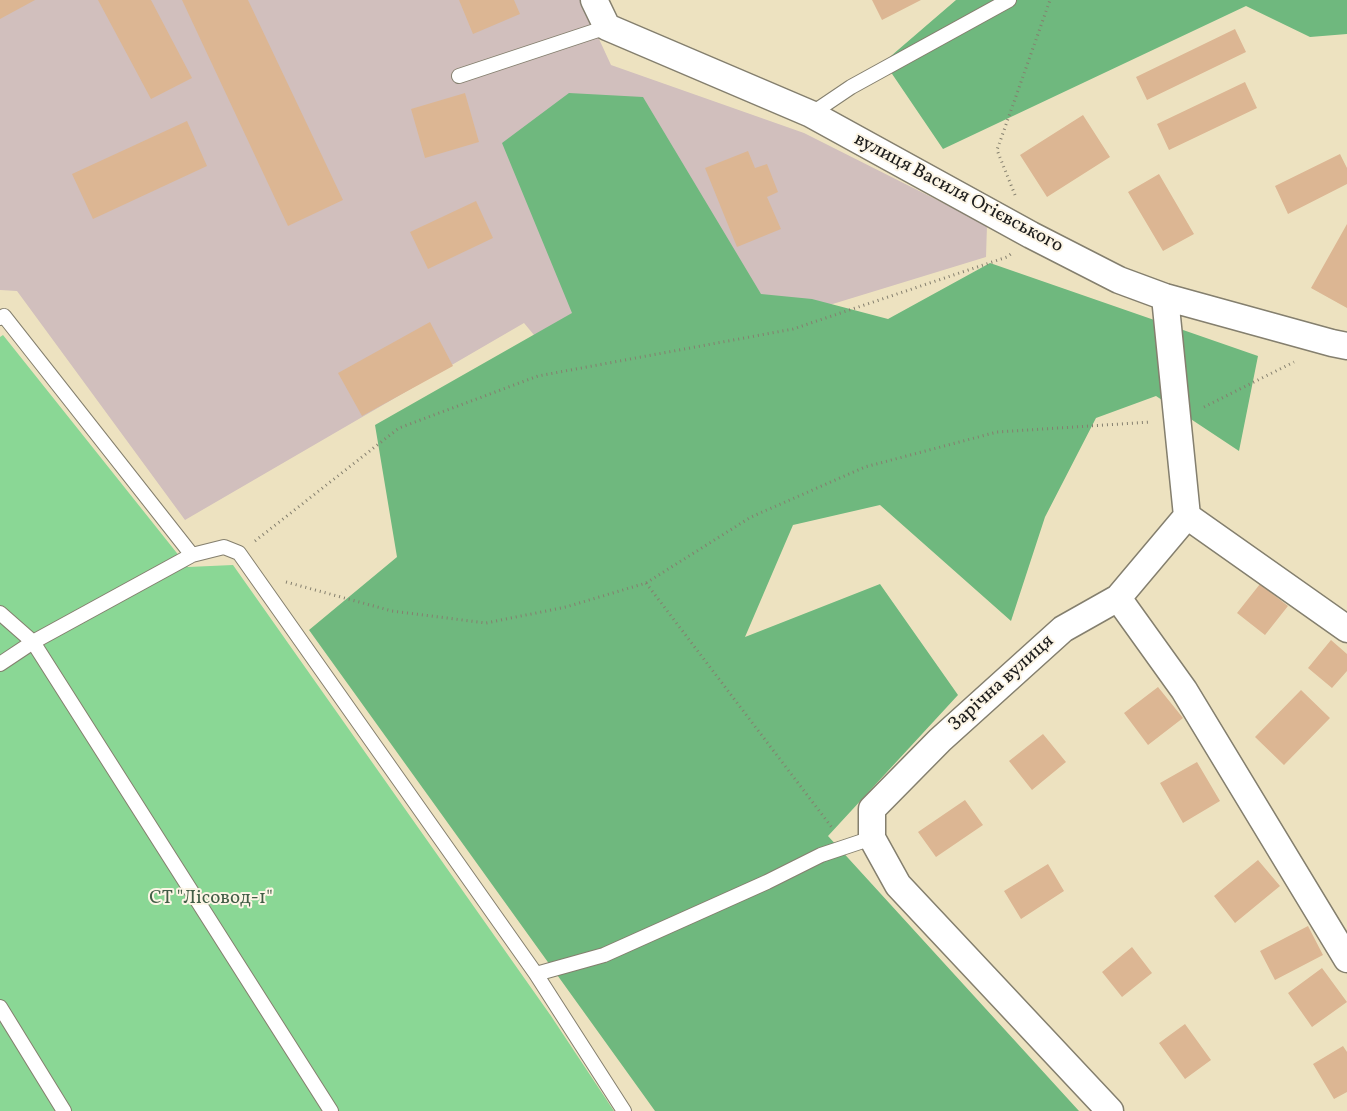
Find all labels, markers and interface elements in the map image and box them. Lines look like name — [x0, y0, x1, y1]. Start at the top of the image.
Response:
street label: вулиця Василя Огієвського — [850, 129, 1066, 259]
street label: Зарічна вулиця — [945, 631, 1059, 737]
park label: СТ "Лісовод-1" — [149, 889, 273, 911]

